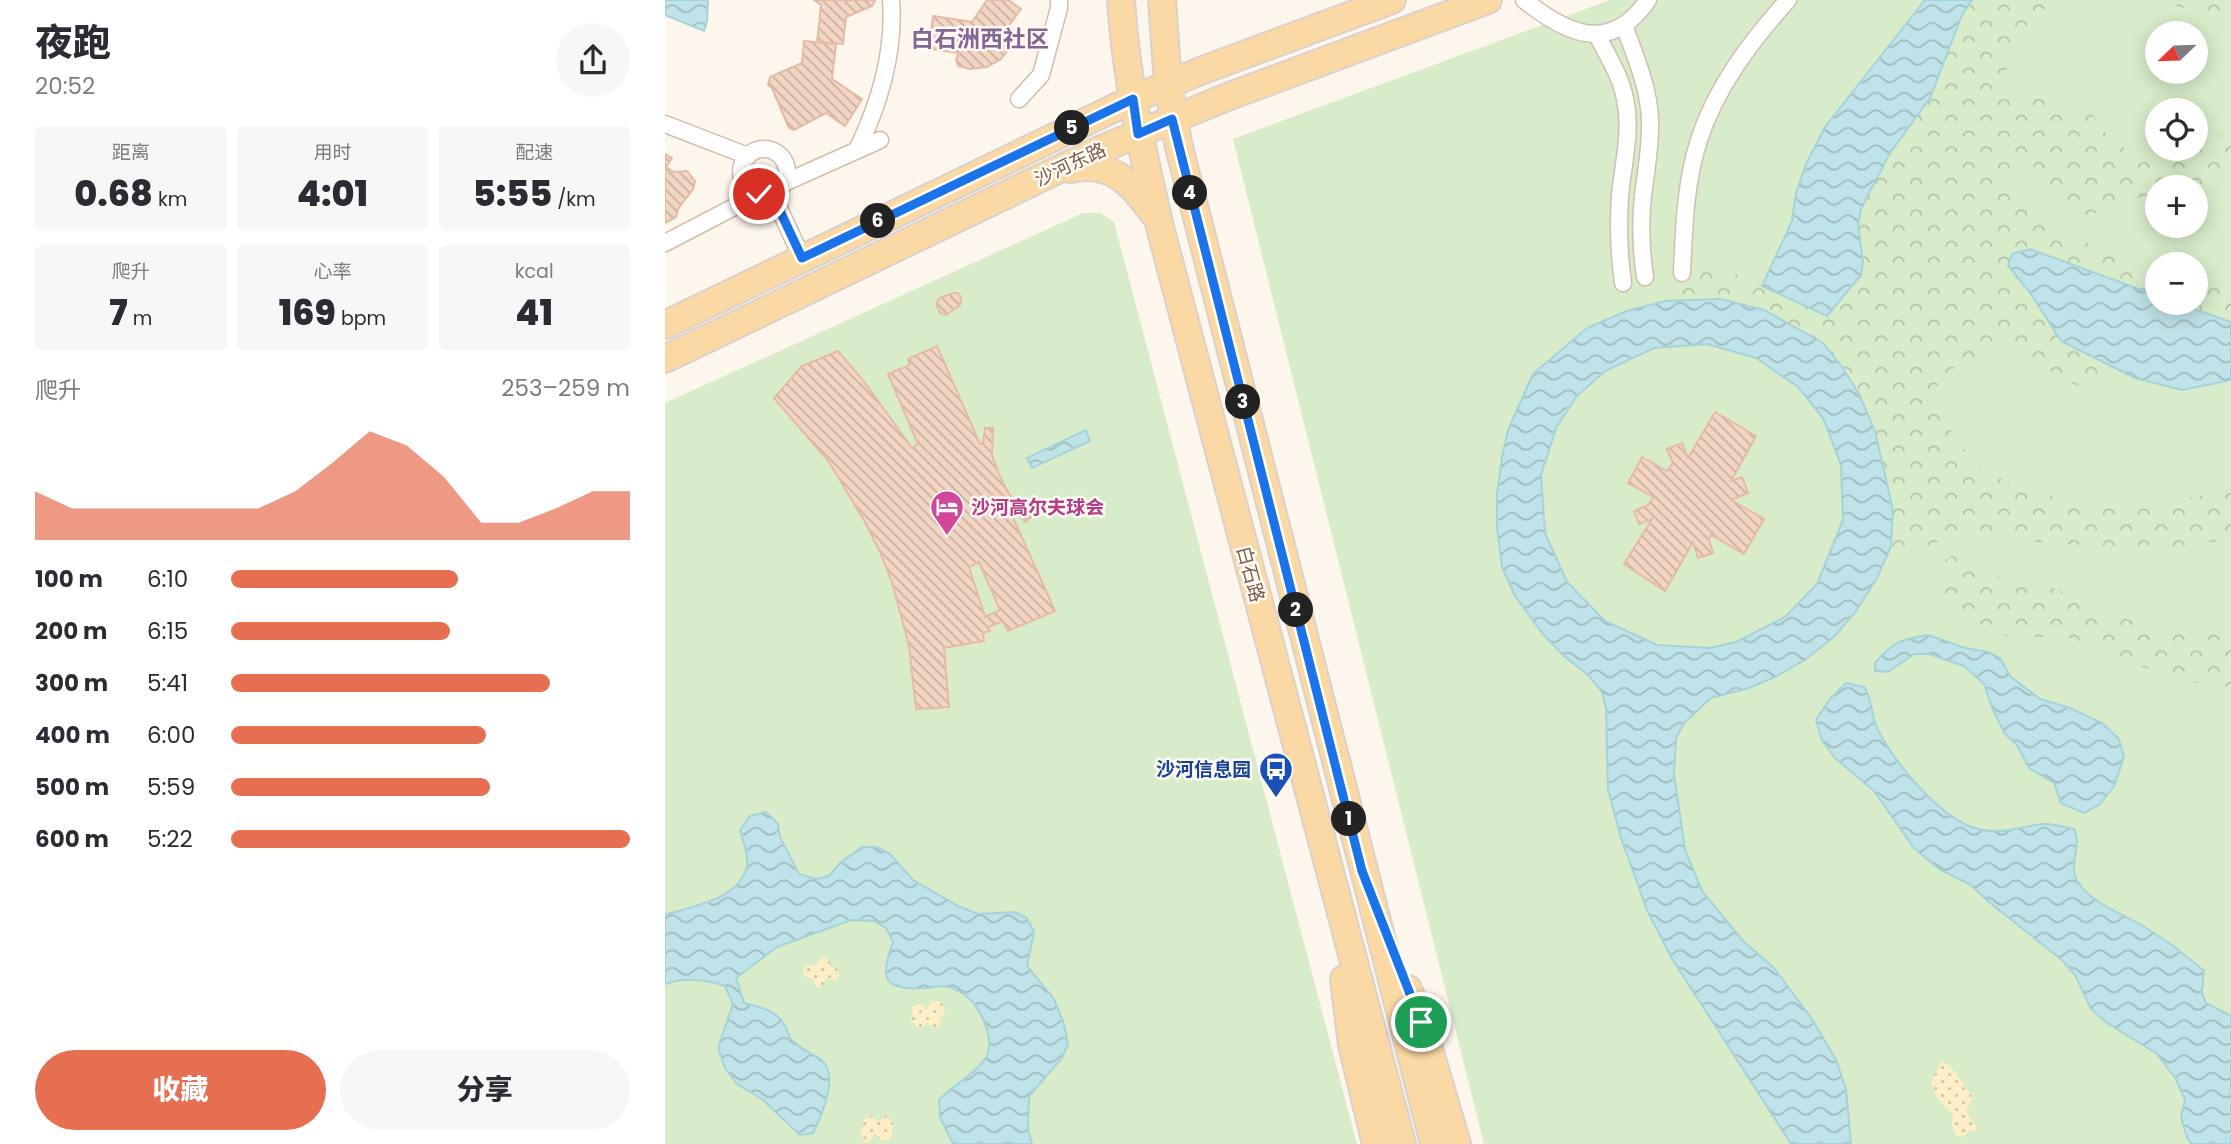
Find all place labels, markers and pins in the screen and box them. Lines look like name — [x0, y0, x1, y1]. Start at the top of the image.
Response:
pin: 5 — [1055, 110, 1089, 146]
pin — [729, 164, 789, 224]
pin: 4 — [1173, 176, 1207, 210]
pin: 6 — [861, 204, 895, 238]
pin: 3 — [1225, 384, 1261, 420]
hotel icon: 沙河高尔夫球会 — [928, 488, 966, 537]
place label: 沙河高尔夫球会 — [971, 494, 1104, 521]
pin: 2 — [1279, 592, 1313, 628]
bus stop icon: 沙河信息园 — [1257, 750, 1295, 799]
place label: 沙河信息园 — [1156, 756, 1251, 783]
pin: 1 — [1331, 802, 1367, 836]
pin — [1391, 992, 1451, 1052]

